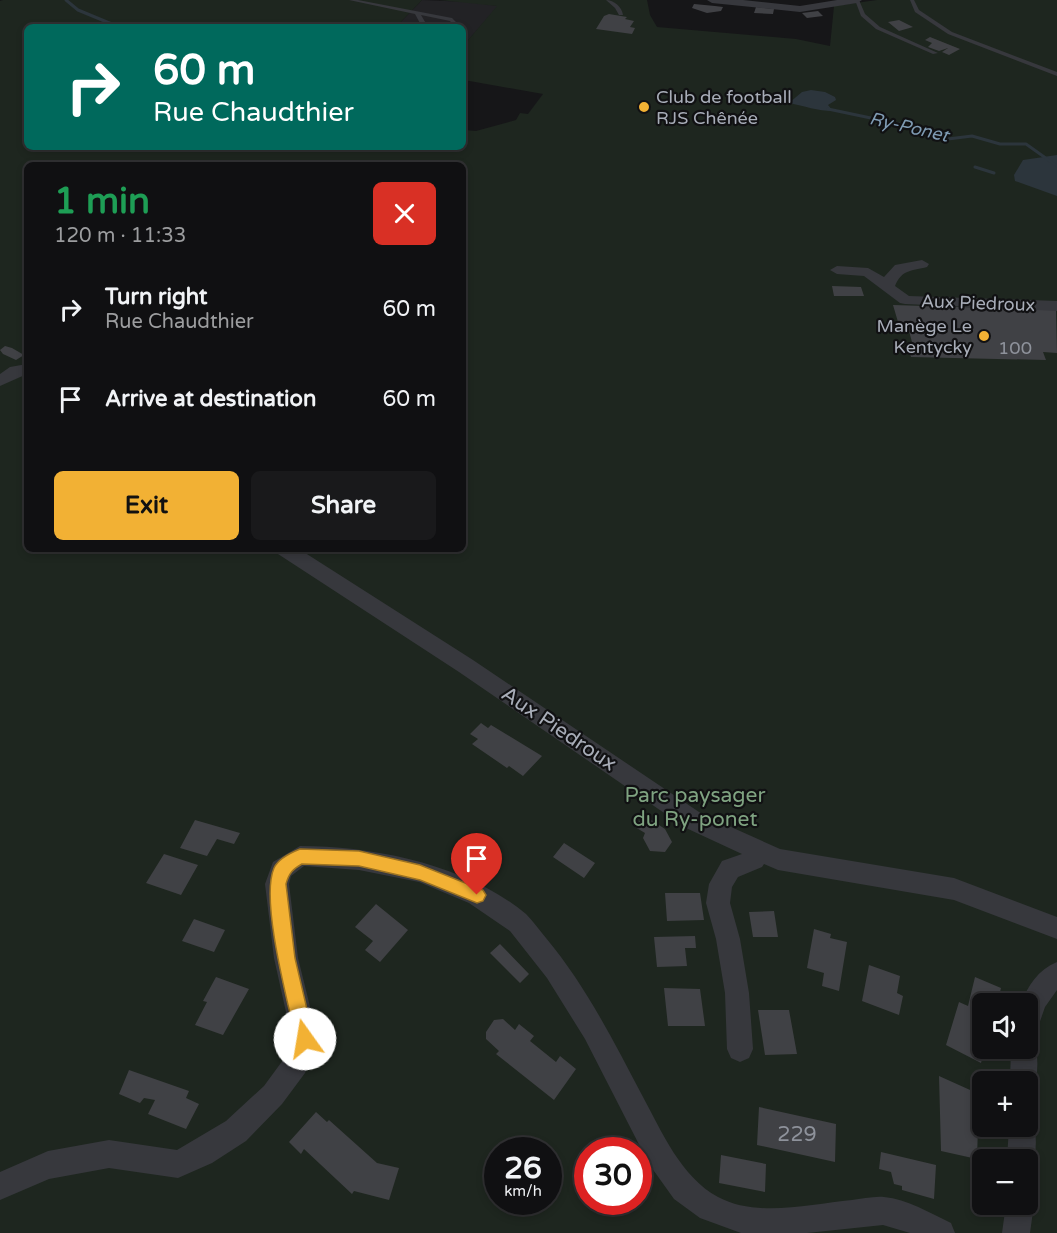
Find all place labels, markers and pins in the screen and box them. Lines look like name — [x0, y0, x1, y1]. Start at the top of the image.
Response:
place label: Club de football RJS Chênée — [656, 86, 792, 129]
marker: Club de football RJS Chênée — [637, 100, 651, 114]
place label: Manège Le Kentycky — [877, 315, 972, 358]
marker: Manège Le Kentycky — [977, 329, 991, 343]
pin — [451, 833, 502, 895]

